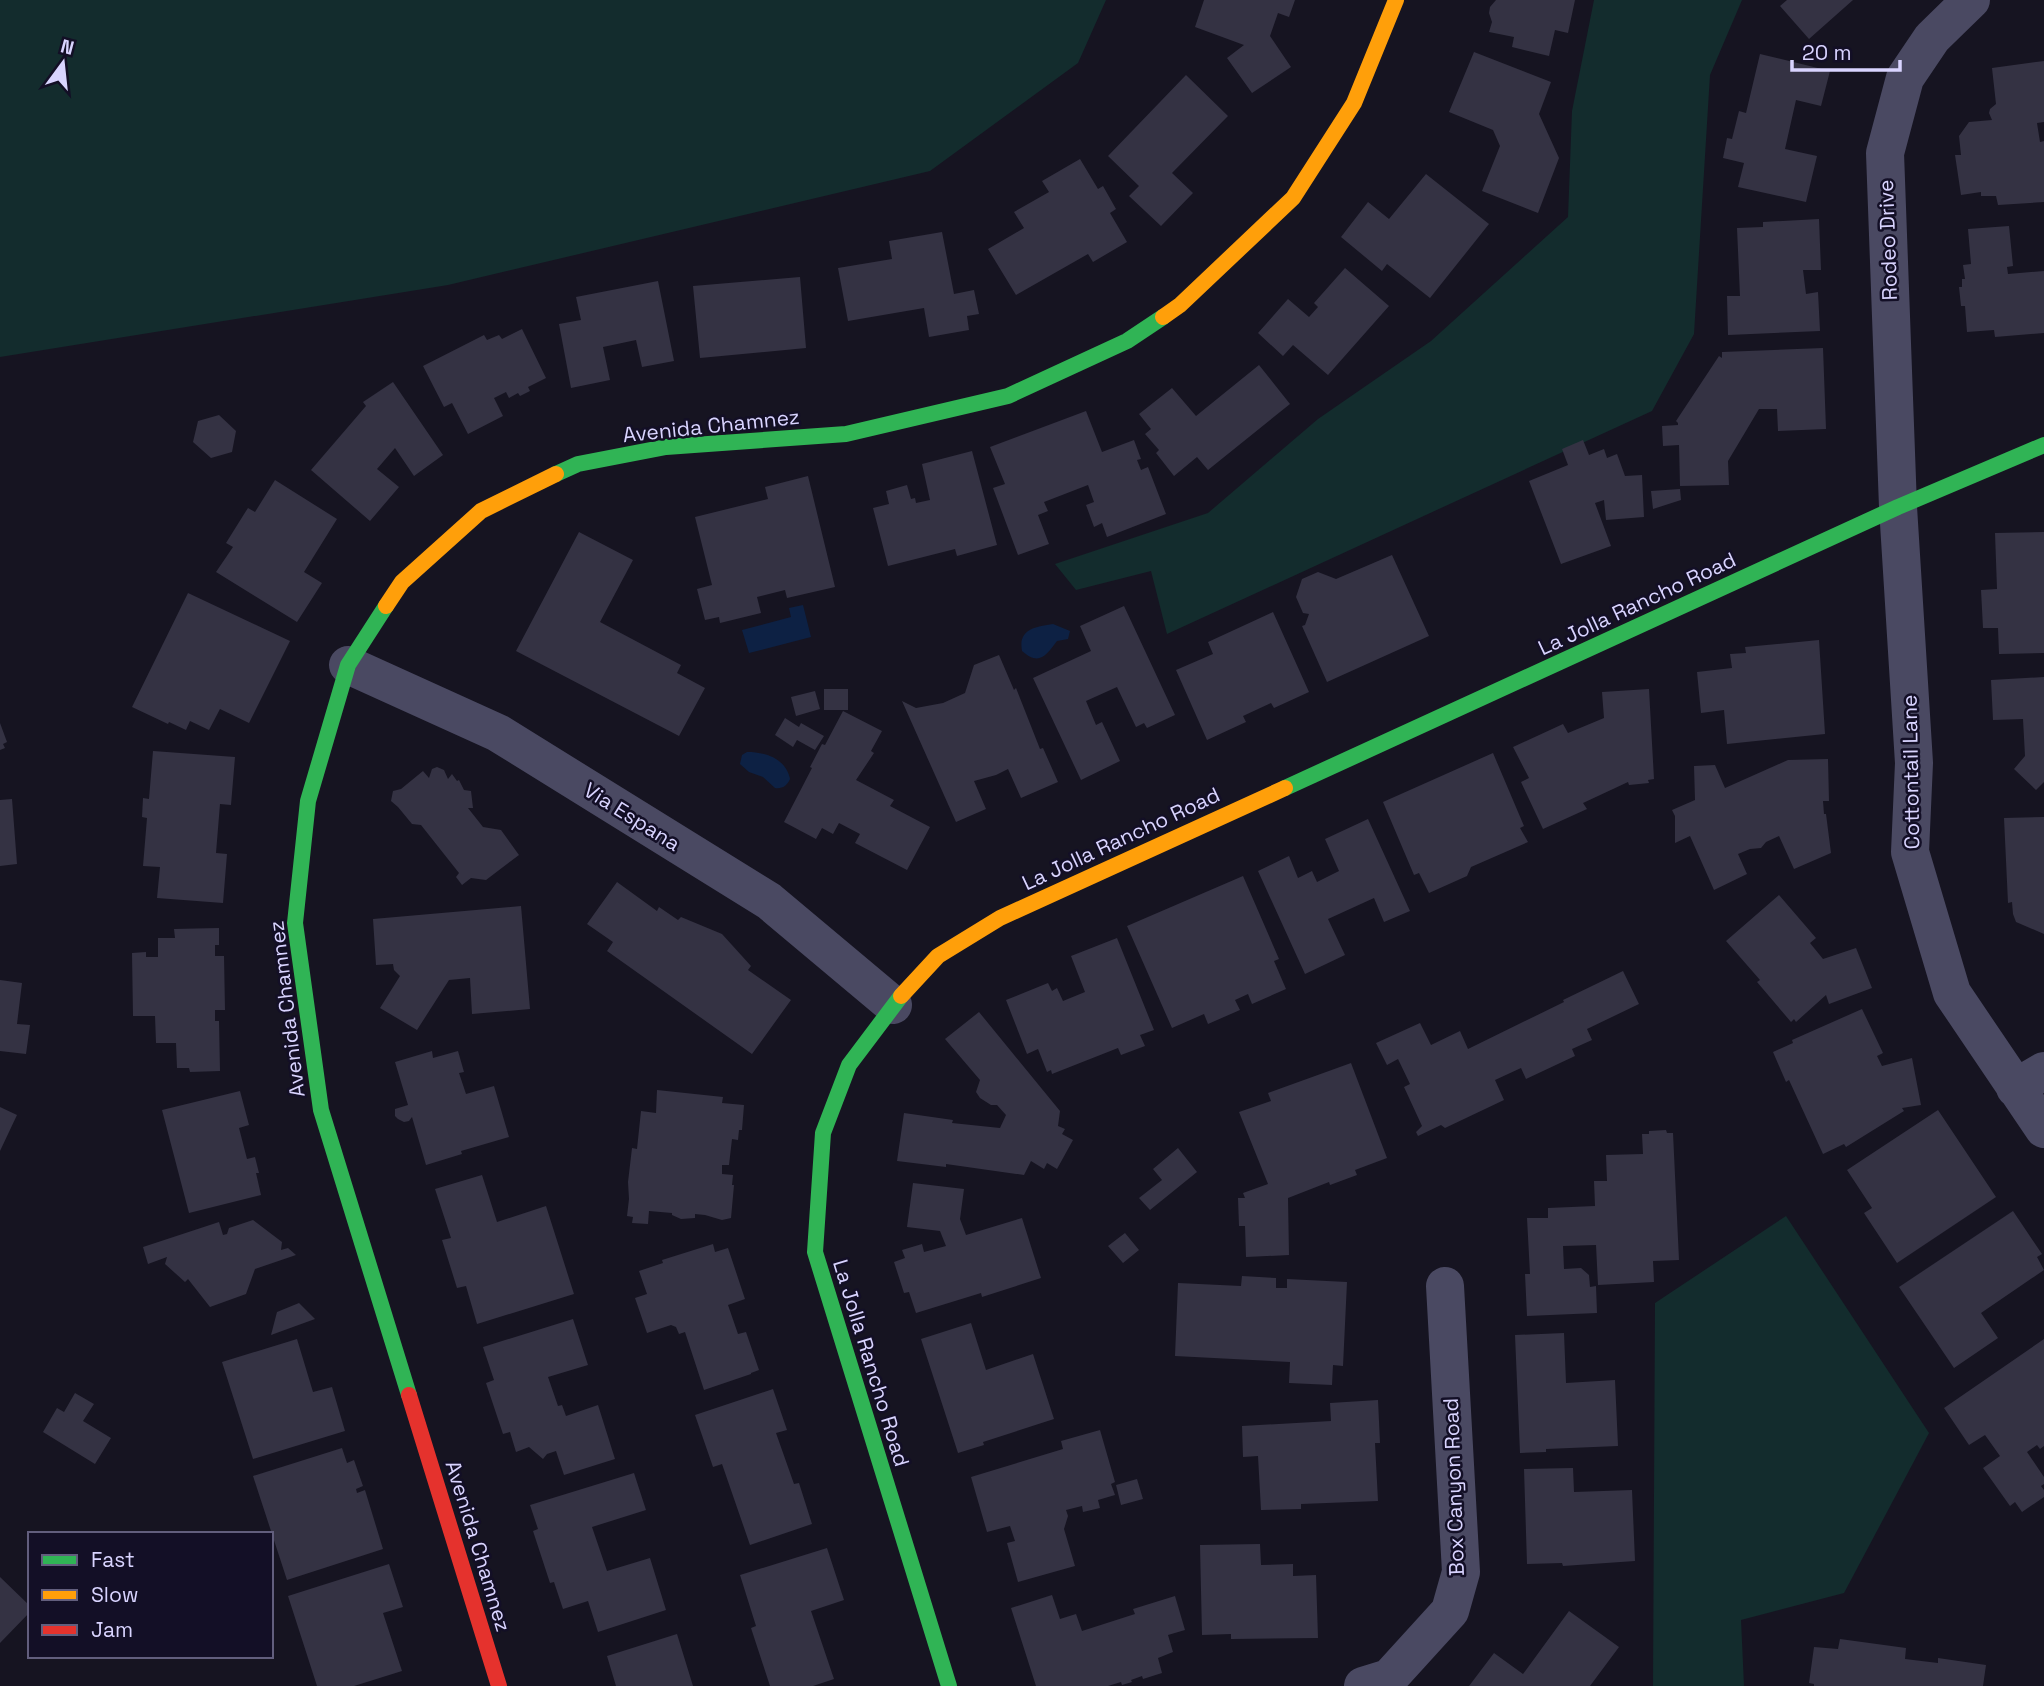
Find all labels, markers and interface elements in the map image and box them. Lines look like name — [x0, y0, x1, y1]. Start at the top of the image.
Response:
north arrow — [28, 28, 98, 98]
scale bar — [1792, 28, 1900, 72]
text: N — [58, 33, 77, 61]
text: 20 m — [1802, 39, 1852, 66]
street label: Rodeo Drive — [1872, 179, 1903, 301]
street label: Avenida Chamnez — [621, 403, 801, 448]
street label: La Jolla Rancho Road — [1534, 546, 1740, 661]
street label: Cottontail Lane — [1896, 694, 1925, 850]
street label: Via Espana — [579, 776, 686, 857]
street label: La Jolla Rancho Road — [1018, 781, 1224, 896]
street label: Avenida Chamnez — [262, 919, 311, 1099]
street label: La Jolla Rancho Road — [827, 1256, 916, 1470]
street label: Box Canyon Road — [1437, 1398, 1470, 1576]
street label: Avenida Chamnez — [440, 1457, 517, 1635]
legend — [28, 1532, 273, 1658]
text: Fast — [91, 1546, 135, 1573]
text: Slow — [91, 1581, 139, 1608]
text: Jam — [91, 1616, 133, 1643]

